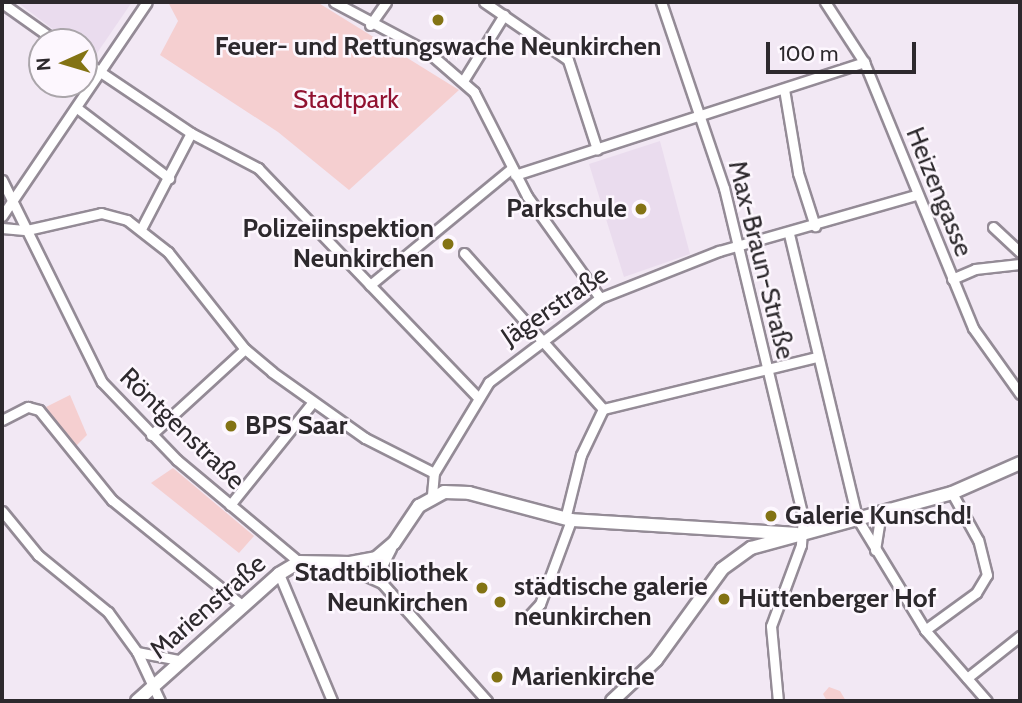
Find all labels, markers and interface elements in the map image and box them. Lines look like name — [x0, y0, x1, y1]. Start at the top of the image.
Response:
marker: Feuer- und Rettungswache Neunkirchen — [430, 12, 446, 28]
north arrow — [28, 28, 98, 98]
scale bar — [770, 28, 920, 72]
place label: Feuer- und Rettungswache Neunkirchen — [215, 31, 661, 63]
text: 100 m — [779, 41, 838, 66]
text: N — [32, 57, 55, 72]
park label: Stadtpark — [293, 84, 399, 116]
street label: Heizengasse — [899, 123, 979, 261]
street label: Max-Braun-Straße — [721, 157, 801, 363]
place label: Parkschule — [506, 193, 627, 225]
marker: Parkschule — [633, 201, 649, 217]
place label: Polizeiinspektion Neunkirchen — [242, 213, 434, 274]
marker: Polizeiinspektion Neunkirchen — [440, 236, 456, 252]
street label: Jägerstraße — [496, 259, 614, 353]
street label: Röntgenstraße — [113, 362, 251, 496]
place label: BPS Saar — [245, 410, 347, 442]
marker: BPS Saar — [223, 418, 239, 434]
place label: Galerie Kunschd! — [785, 500, 972, 532]
marker: Galerie Kunschd! — [763, 508, 779, 524]
street label: Marienstraße — [144, 548, 272, 666]
place label: Stadtbibliothek Neunkirchen — [295, 557, 468, 618]
place label: städtische galerie neunkirchen — [514, 571, 708, 632]
marker: Stadtbibliothek Neunkirchen — [474, 580, 490, 596]
place label: Hüttenberger Hof — [738, 583, 936, 615]
marker: Hüttenberger Hof — [716, 591, 732, 607]
marker: städtische galerie neunkirchen — [492, 594, 508, 610]
place label: Marienkirche — [511, 661, 655, 693]
marker: Marienkirche — [489, 669, 505, 685]

